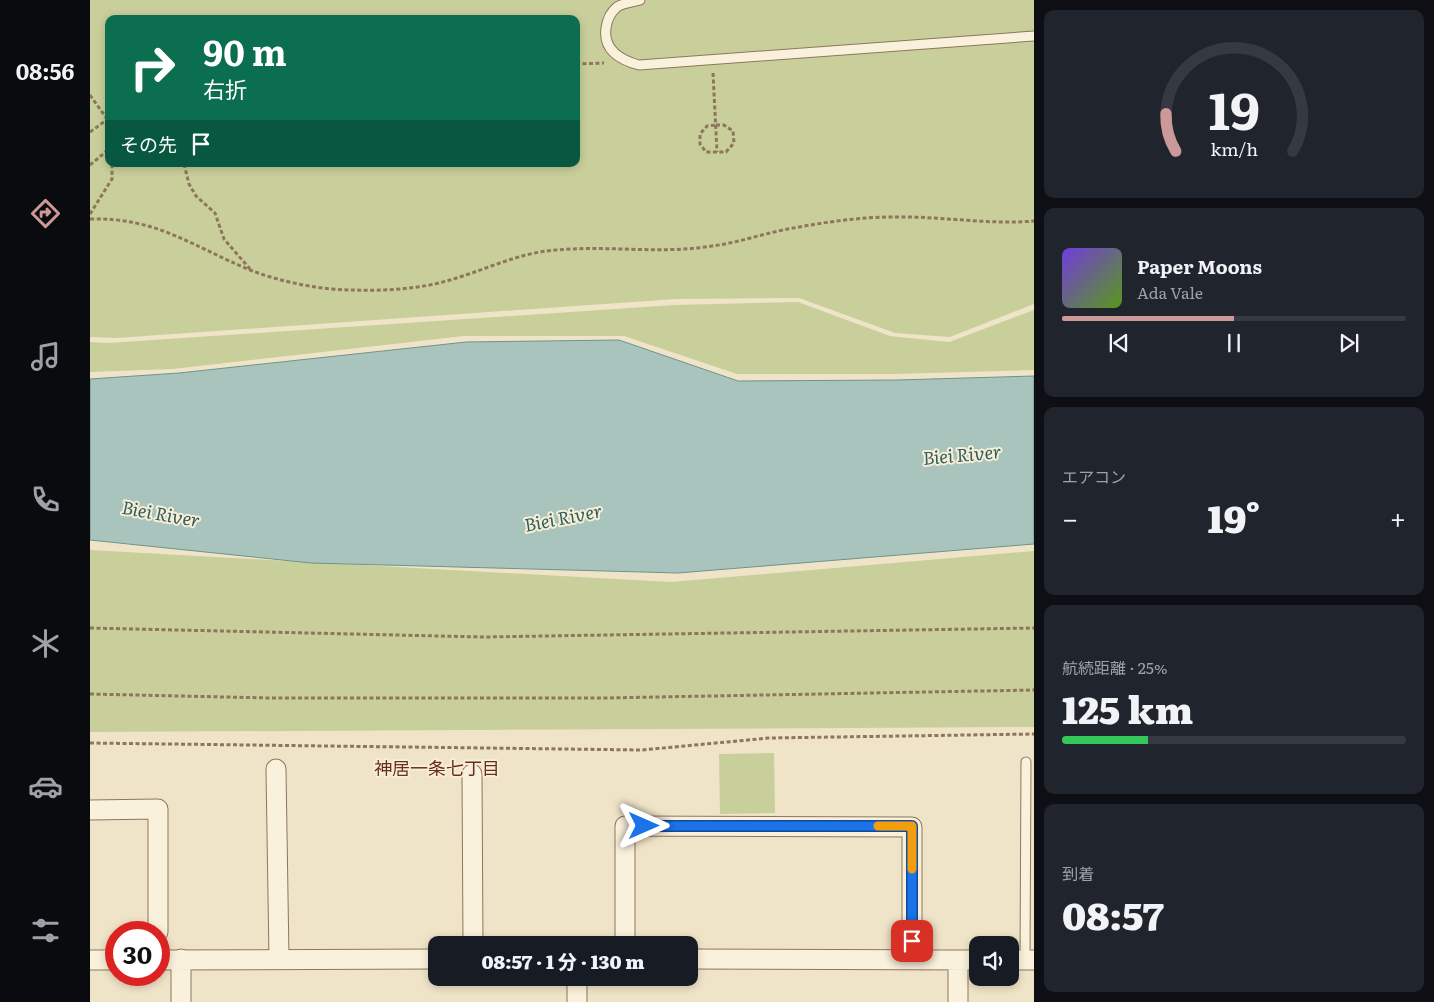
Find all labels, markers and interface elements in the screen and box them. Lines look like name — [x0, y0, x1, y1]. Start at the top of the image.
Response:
text: 90 m — [203, 25, 287, 77]
icon: right — [120, 35, 185, 100]
text: 08:56 — [16, 54, 74, 87]
text: 19 — [1208, 69, 1260, 146]
text: 右折 — [203, 72, 247, 105]
text: その先 — [120, 130, 177, 158]
icon: arrive — [187, 130, 215, 158]
text: km/h — [1210, 135, 1258, 162]
icon: directions — [28, 196, 63, 231]
text: Paper Moons — [1137, 252, 1262, 280]
text: Ada Vale — [1137, 280, 1203, 304]
icon: previous — [1105, 329, 1133, 357]
icon: pause — [1220, 329, 1248, 357]
icon: next — [1335, 329, 1363, 357]
icon: music — [28, 339, 63, 374]
water label: Biei River — [922, 437, 1002, 471]
text: エアコン — [1062, 464, 1126, 488]
icon: phone — [28, 482, 63, 517]
text: 19° — [1208, 488, 1260, 545]
water label: Biei River — [120, 493, 202, 533]
water label: Biei River — [522, 496, 604, 538]
text: − — [1062, 496, 1078, 538]
text: + — [1390, 496, 1406, 538]
icon: climate — [28, 626, 63, 661]
text: 航続距離 · 25% — [1062, 655, 1168, 679]
text: 125 km — [1062, 679, 1193, 736]
district label: 神居一条七丁目 — [374, 754, 500, 781]
icon: car — [28, 769, 63, 804]
position arrow — [617, 799, 669, 851]
text: 到着 — [1062, 861, 1094, 885]
text: 08:57 — [1062, 885, 1164, 942]
icon: filters — [28, 913, 63, 948]
pin — [891, 920, 933, 962]
speed limit sign: 30 — [105, 921, 170, 986]
icon: arrive — [898, 927, 926, 955]
map controls — [969, 936, 1019, 986]
button: sound — [969, 936, 1019, 986]
text: 08:57 · 1 分 · 130 m — [481, 947, 645, 975]

